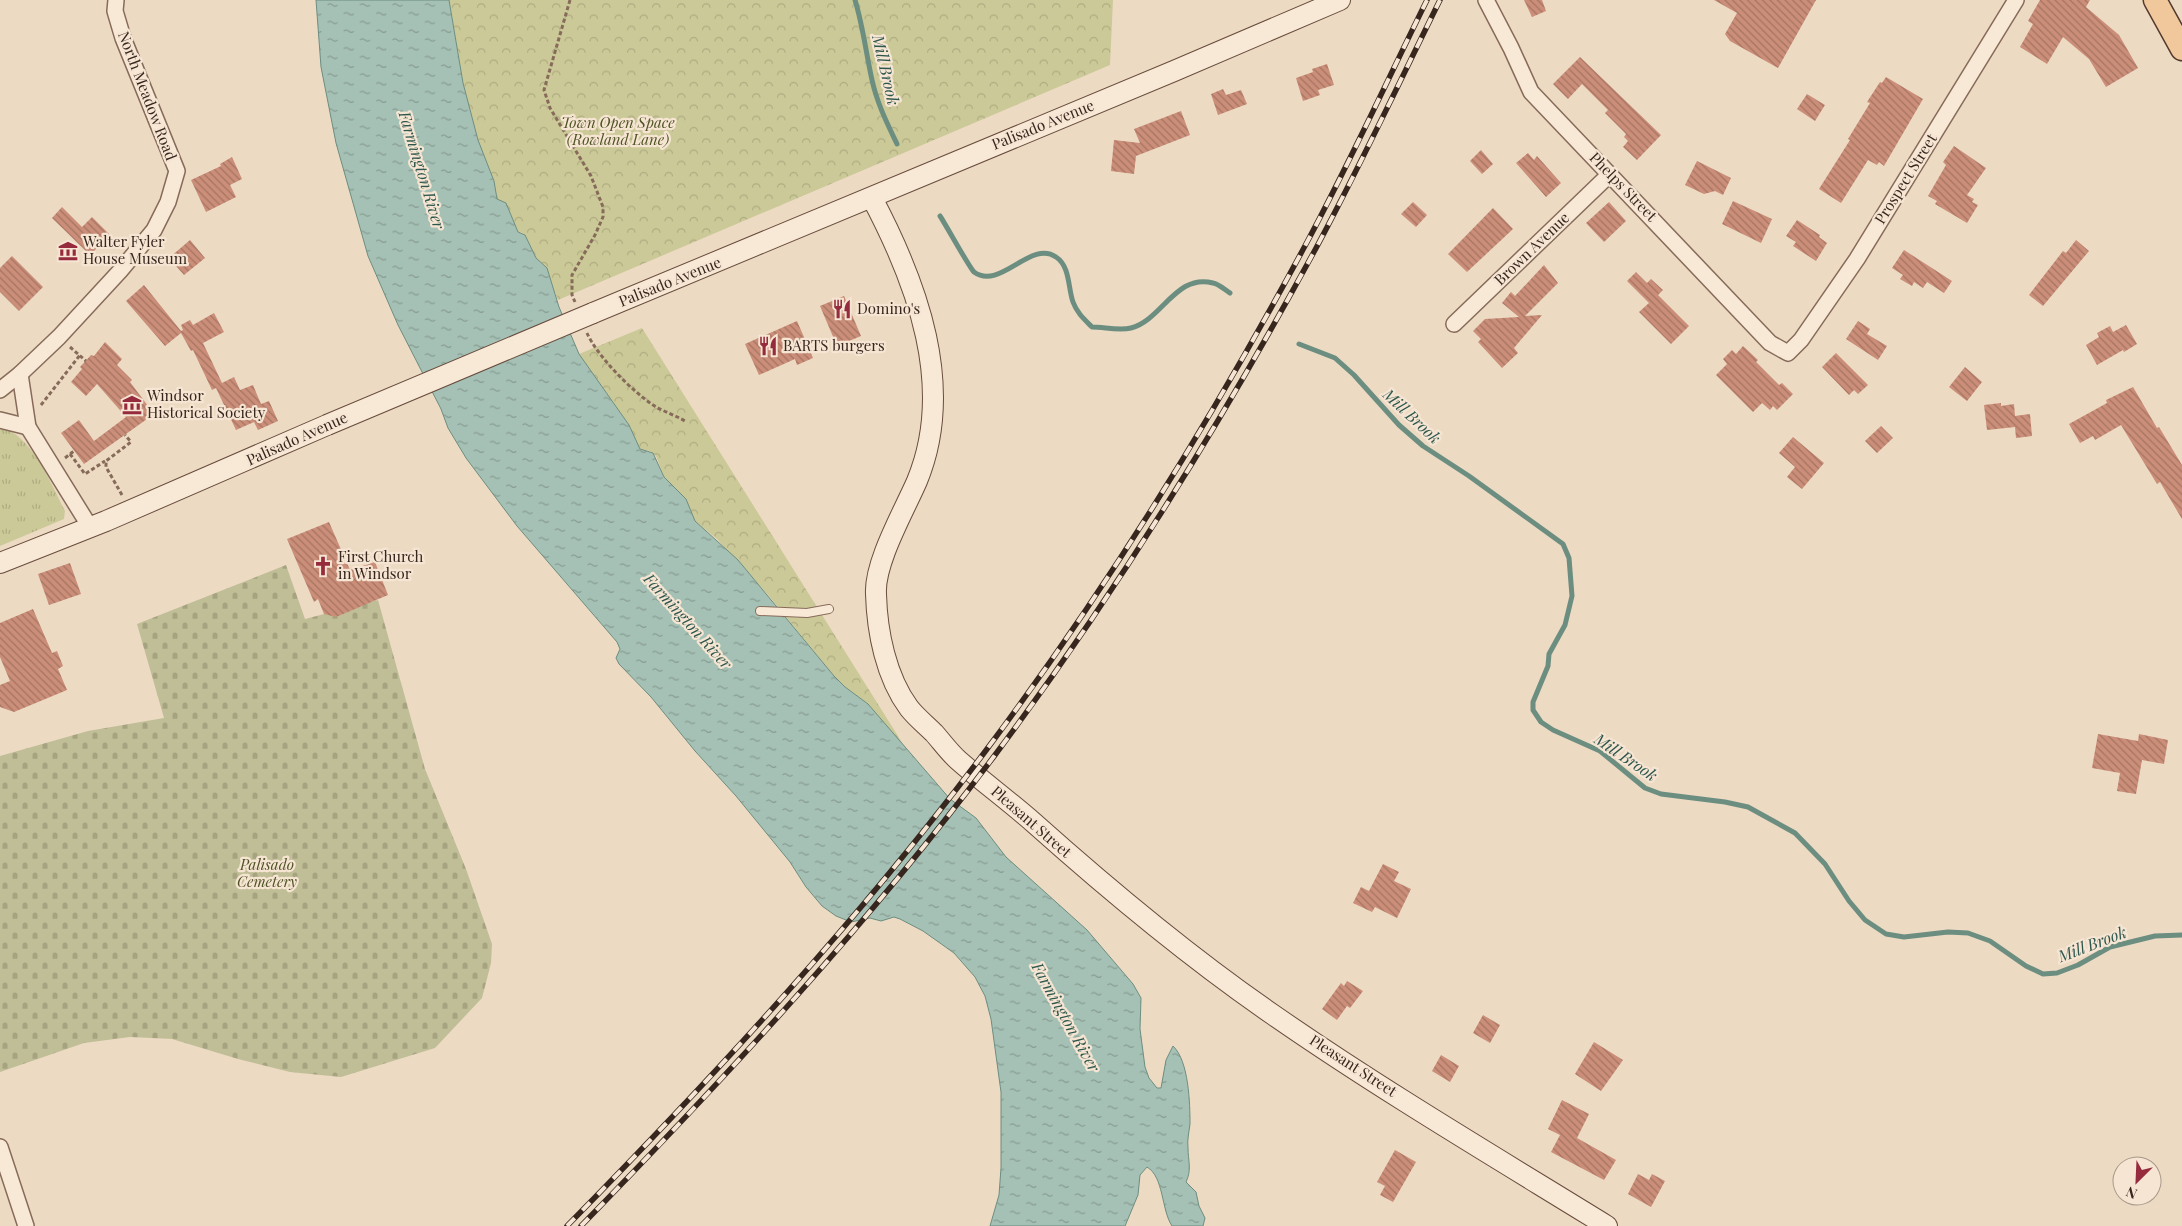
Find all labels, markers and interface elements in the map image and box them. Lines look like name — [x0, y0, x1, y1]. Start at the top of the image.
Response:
street label: North Meadow Road — [114, 28, 182, 163]
water label: Mill Brook — [868, 32, 905, 107]
street label: Palisado Avenue — [988, 94, 1097, 154]
water label: Farmington River — [394, 108, 451, 232]
park label: Town Open Space (Rowland Lane) — [561, 112, 675, 149]
street label: Prospect Street — [1869, 129, 1941, 227]
street label: Phelps Street — [1586, 147, 1662, 226]
street label: Brown Avenue — [1489, 207, 1573, 289]
place label: Walter Fyler House Museum — [82, 231, 188, 268]
museum icon: Walter Fyler House Museum — [57, 240, 79, 262]
street label: Palisado Avenue — [615, 251, 724, 311]
restaurant icon: Domino's — [831, 298, 853, 320]
place label: Domino's — [857, 298, 920, 318]
restaurant icon: BARTS burgers — [757, 335, 779, 357]
place label: BARTS burgers — [783, 335, 885, 355]
water label: Mill Brook — [1378, 383, 1446, 448]
place label: Windsor Historical Society — [146, 385, 266, 422]
museum icon: Windsor Historical Society — [121, 394, 143, 416]
street label: Palisado Avenue — [243, 407, 350, 469]
place label: First Church in Windsor — [338, 546, 424, 583]
church icon: First Church in Windsor — [312, 555, 334, 577]
water label: Farmington River — [639, 568, 738, 674]
water label: Mill Brook — [1590, 727, 1662, 785]
street label: Pleasant Street — [987, 781, 1076, 862]
park label: Palisado Cemetery — [237, 854, 297, 891]
water label: Mill Brook — [2054, 921, 2129, 967]
water label: Farmington River — [1027, 957, 1106, 1076]
street label: Pleasant Street — [1306, 1030, 1402, 1101]
north arrow — [2112, 1156, 2162, 1206]
text: N — [2123, 1183, 2140, 1204]

